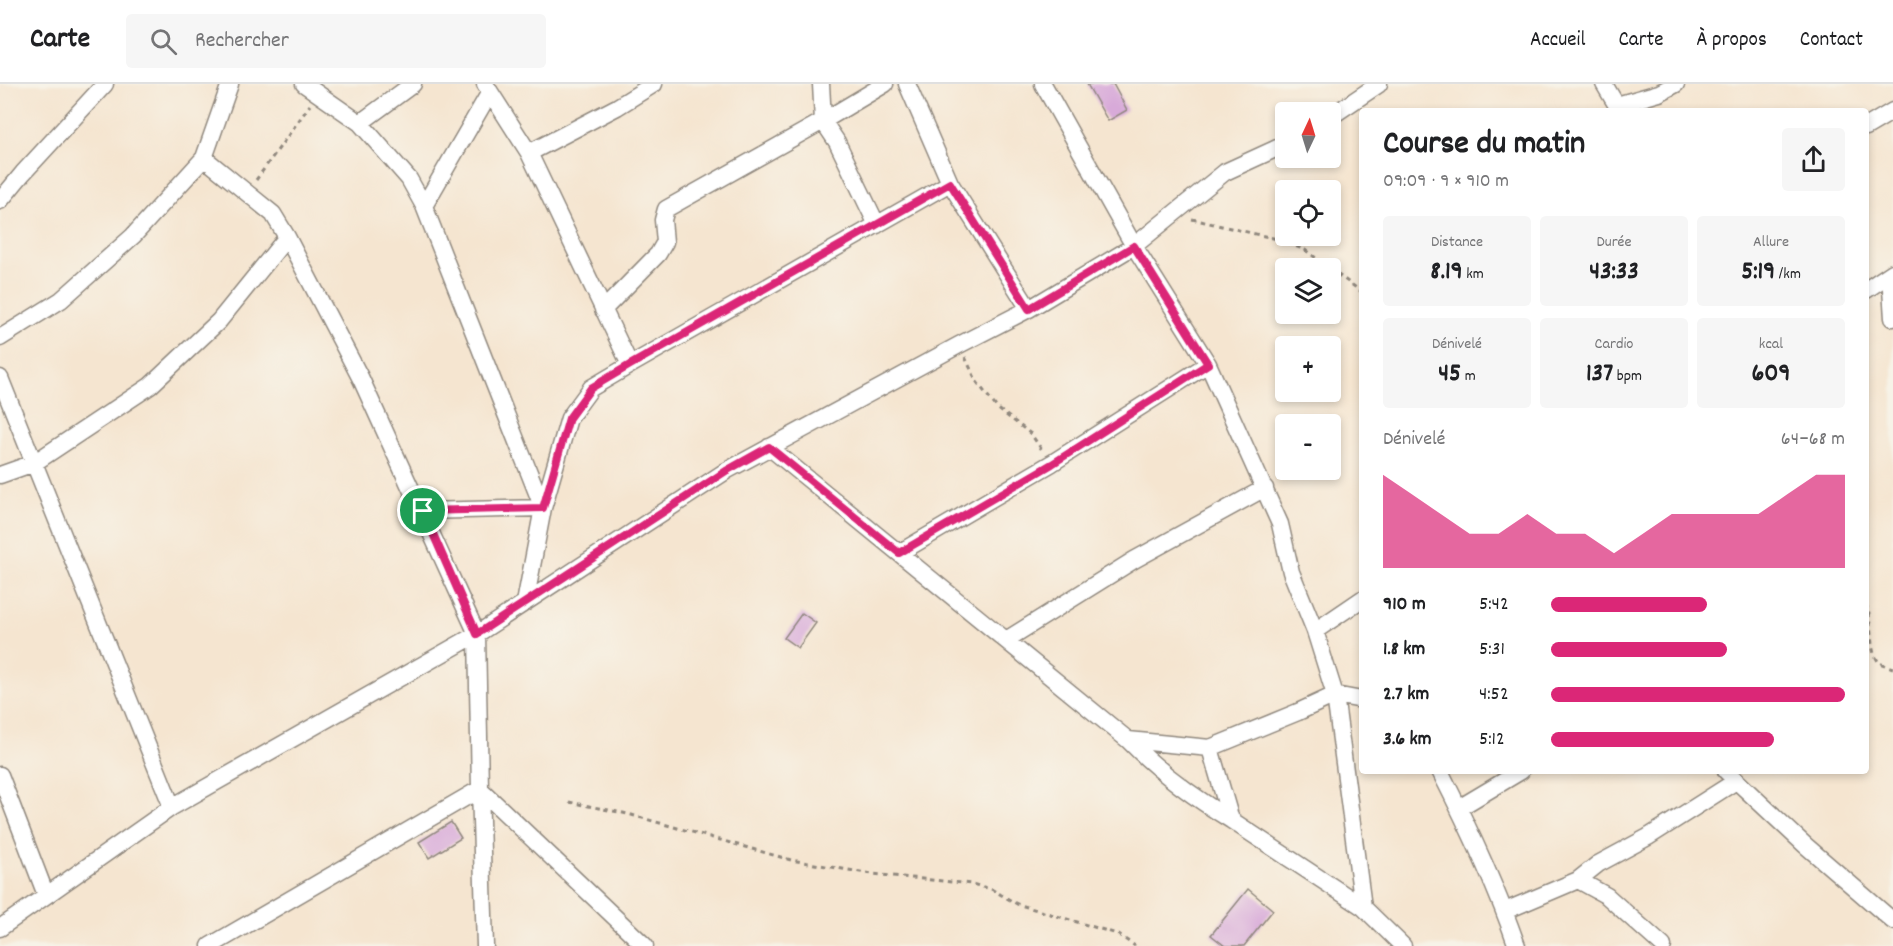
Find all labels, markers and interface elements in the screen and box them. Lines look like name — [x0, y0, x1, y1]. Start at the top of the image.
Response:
search box — [126, 14, 546, 68]
text: Carte — [30, 21, 90, 61]
icon: search — [147, 25, 180, 58]
text: Rechercher — [195, 26, 289, 57]
text: Accueil — [1530, 26, 1585, 56]
text: Carte — [1618, 26, 1663, 56]
text: À propos — [1696, 26, 1767, 56]
text: Contact — [1800, 26, 1863, 56]
north arrow — [1275, 102, 1341, 168]
map controls — [1275, 102, 1341, 480]
text: Course du matin — [1383, 122, 1585, 169]
button: share — [1782, 128, 1845, 191]
text: 09:09 · 9 × 910 m — [1383, 168, 1509, 196]
button: locate — [1275, 180, 1341, 246]
text: Distance — [1431, 231, 1483, 254]
text: Durée — [1596, 231, 1632, 254]
text: Allure — [1753, 231, 1789, 254]
text: 8.19 — [1430, 254, 1463, 291]
text: 43:33 — [1589, 254, 1639, 291]
text: 5:19 — [1741, 254, 1775, 291]
button: layers — [1275, 258, 1341, 324]
text: km — [1463, 263, 1484, 286]
text: /km — [1775, 263, 1801, 286]
text: Dénivelé — [1432, 333, 1482, 356]
text: Cardio — [1595, 333, 1633, 356]
text: kcal — [1759, 333, 1783, 356]
button: + — [1275, 336, 1341, 402]
text: 45 — [1438, 356, 1461, 393]
text: 137 — [1586, 356, 1613, 393]
text: 609 — [1752, 356, 1790, 393]
text: m — [1461, 365, 1476, 388]
text: bpm — [1613, 365, 1642, 388]
button: − — [1275, 414, 1341, 480]
text: Dénivelé — [1383, 426, 1445, 454]
text: 64–68 m — [1781, 426, 1845, 454]
pin — [397, 485, 448, 536]
icon: arrive — [406, 494, 439, 527]
text: 910 m — [1383, 591, 1426, 619]
text: 5:42 — [1479, 591, 1509, 619]
text: 1.8 km — [1383, 636, 1425, 664]
text: 5:31 — [1479, 636, 1505, 664]
text: 2.7 km — [1383, 681, 1429, 709]
text: 4:52 — [1479, 681, 1509, 709]
text: 3.6 km — [1383, 726, 1432, 754]
text: 5:12 — [1479, 726, 1505, 754]

